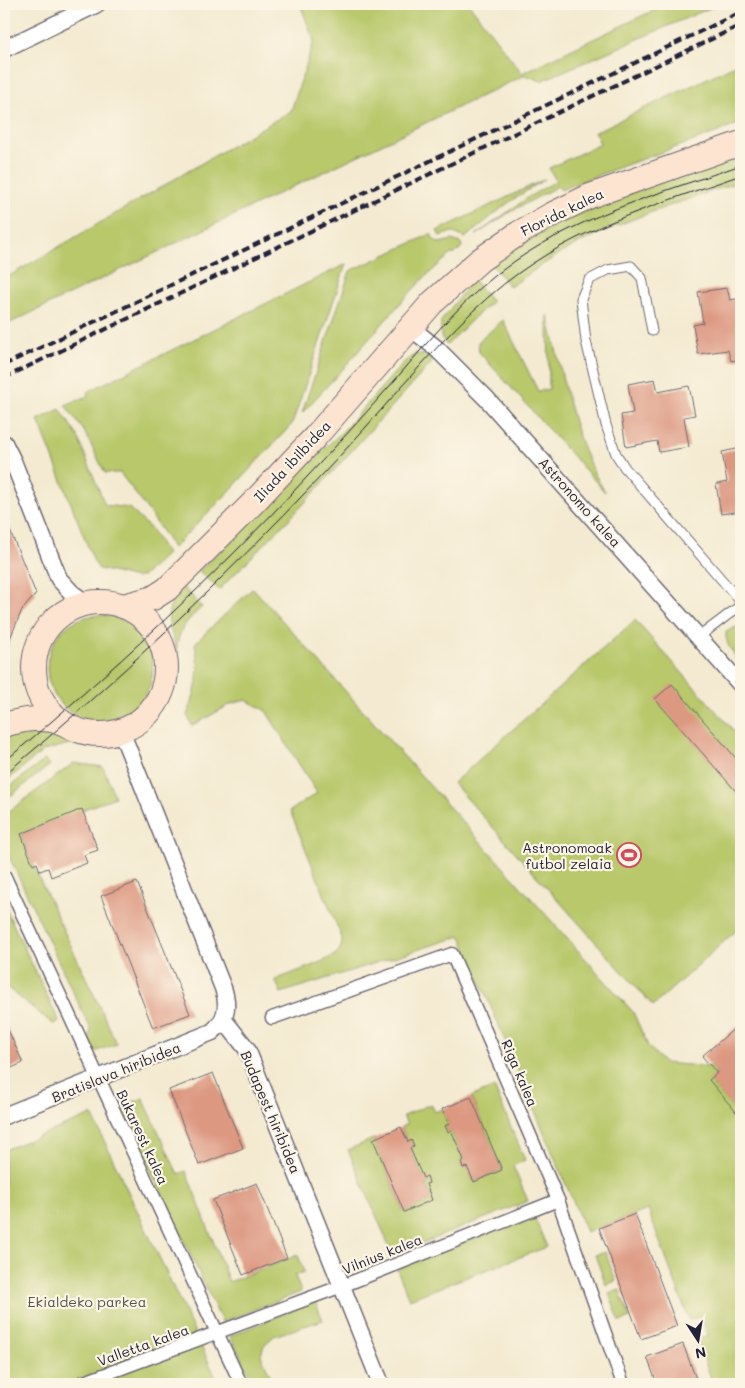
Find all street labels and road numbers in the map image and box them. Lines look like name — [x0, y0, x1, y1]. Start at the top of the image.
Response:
street label: Florida kalea — [517, 184, 607, 240]
street label: Iliada ibilbidea — [249, 416, 335, 506]
street label: Astronomo kalea — [534, 453, 626, 551]
street label: Riga kalea — [497, 1036, 543, 1110]
street label: Bratislava hiribidea — [49, 1037, 183, 1107]
street label: Budapest hiribidea — [237, 1048, 305, 1176]
street label: Bukarest kalea — [113, 1086, 173, 1188]
street label: Vilnius kalea — [339, 1229, 425, 1279]
street label: Valletta kalea — [95, 1320, 191, 1370]

